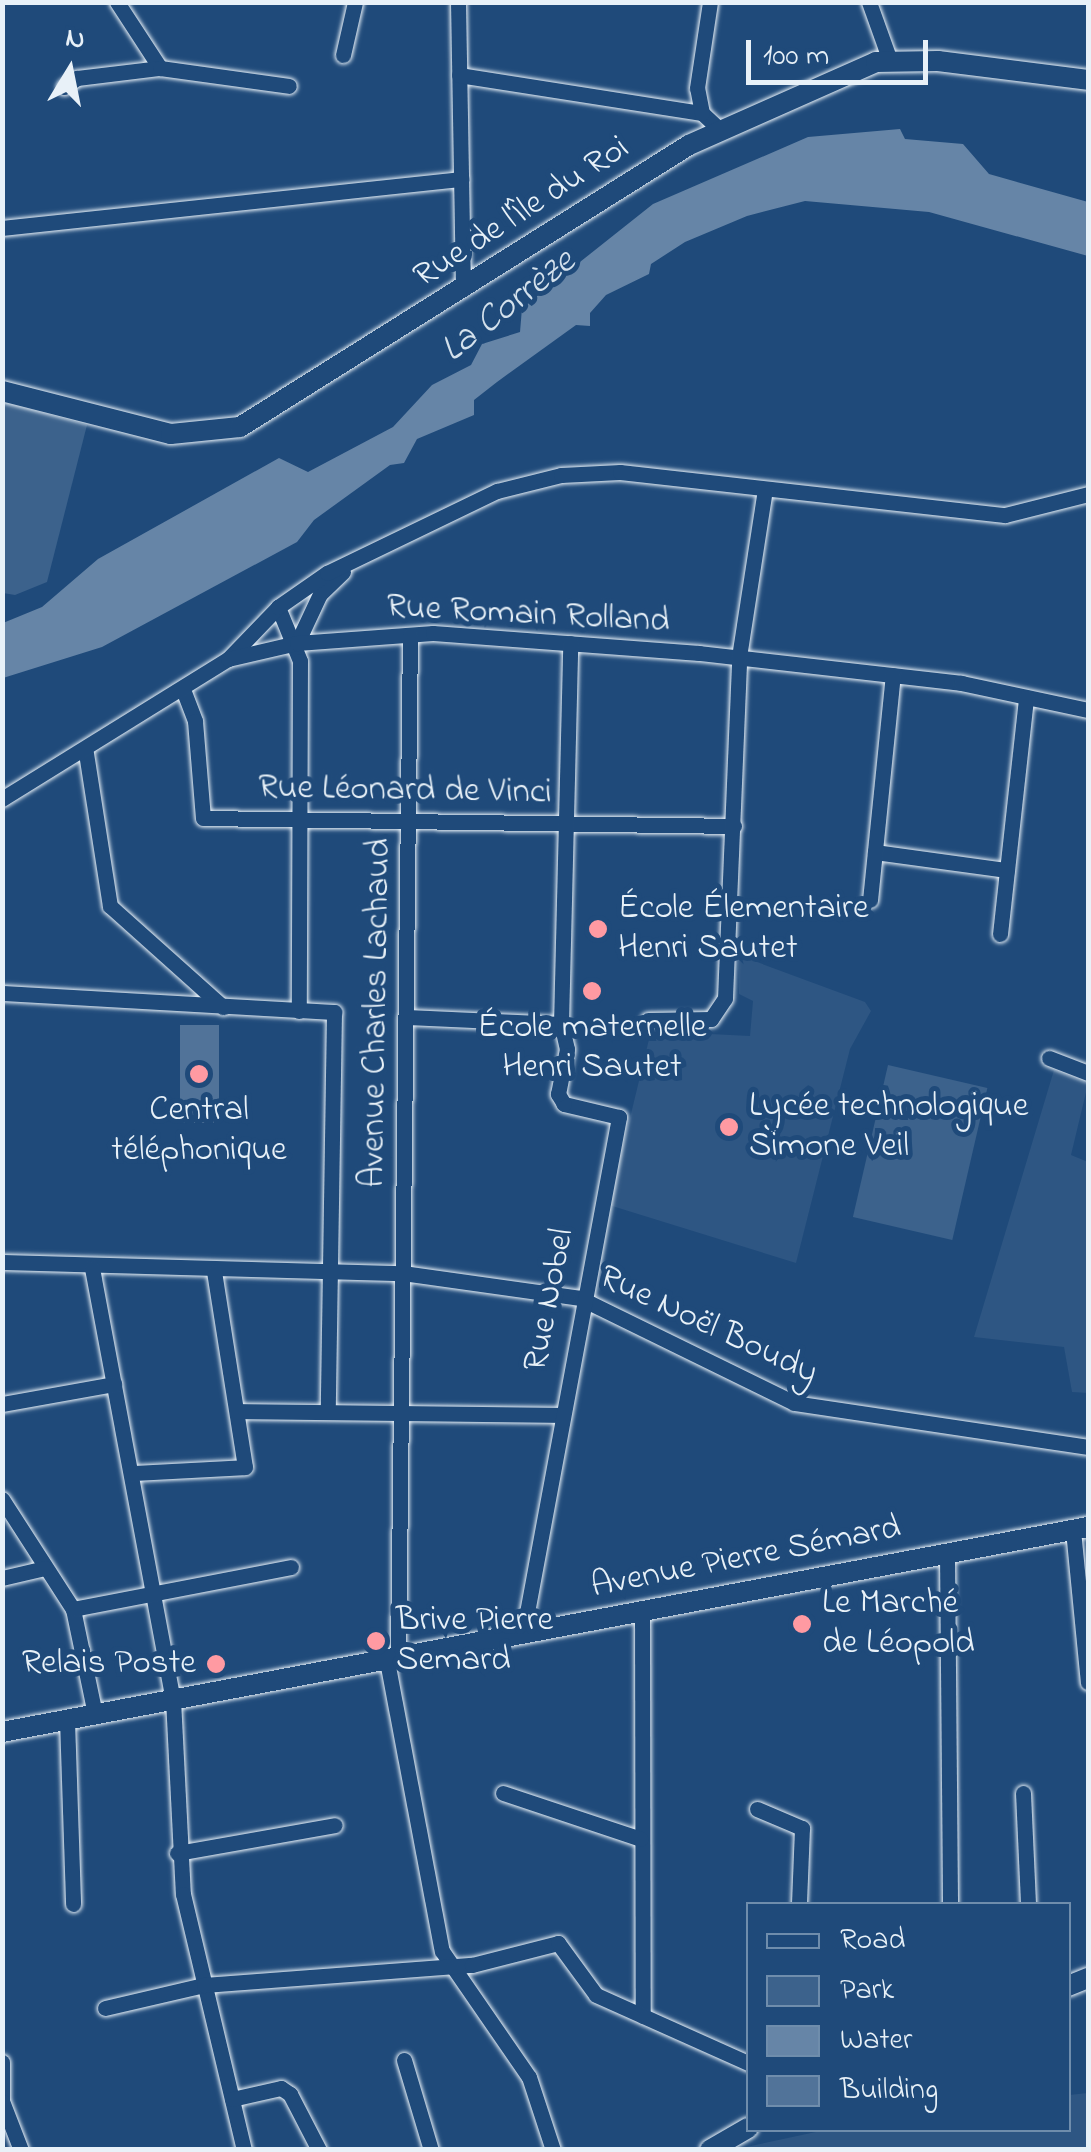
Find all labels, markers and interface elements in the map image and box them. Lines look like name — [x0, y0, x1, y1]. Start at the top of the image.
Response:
text: N — [62, 18, 88, 62]
north arrow — [20, 20, 120, 120]
scale bar — [751, 20, 934, 82]
text: 100 m — [763, 35, 829, 79]
street label: Rue de l'Île du Roi — [407, 128, 637, 298]
water label: La Corrèze — [433, 240, 585, 374]
street label: Rue Romain Rolland — [385, 587, 671, 643]
street label: Rue Léonard de Vinci — [258, 767, 552, 815]
street label: Avenue Charles Lachaud — [353, 838, 401, 1188]
place label: École Élementaire Henri Sautet — [618, 888, 869, 970]
marker: École Élementaire Henri Sautet — [587, 918, 609, 940]
marker: École maternelle Henri Sautet — [581, 980, 603, 1002]
place label: École maternelle Henri Sautet — [478, 1007, 706, 1089]
marker: Central téléphonique — [188, 1063, 210, 1085]
place label: Lycée technologique Simone Veil — [749, 1086, 1028, 1168]
place label: Central téléphonique — [111, 1090, 287, 1172]
marker: Lycée technologique Simone Veil — [718, 1116, 740, 1138]
street label: Rue Nobel — [516, 1225, 584, 1375]
street label: Rue Noël Boudy — [592, 1257, 824, 1395]
street label: Avenue Pierre Sémard — [588, 1507, 904, 1609]
place label: Le Marché de Léopold — [822, 1583, 975, 1665]
place label: Brive Pierre Semard — [396, 1600, 553, 1682]
marker: Le Marché de Léopold — [791, 1613, 813, 1635]
marker: Brive Pierre Semard — [365, 1630, 387, 1652]
place label: Relais Poste — [22, 1643, 196, 1685]
marker: Relais Poste — [205, 1653, 227, 1675]
legend — [746, 1902, 1071, 2132]
text: Road — [840, 1919, 905, 1963]
text: Park — [840, 1969, 894, 2013]
text: Water — [840, 2019, 912, 2063]
text: Building — [840, 2069, 938, 2113]

